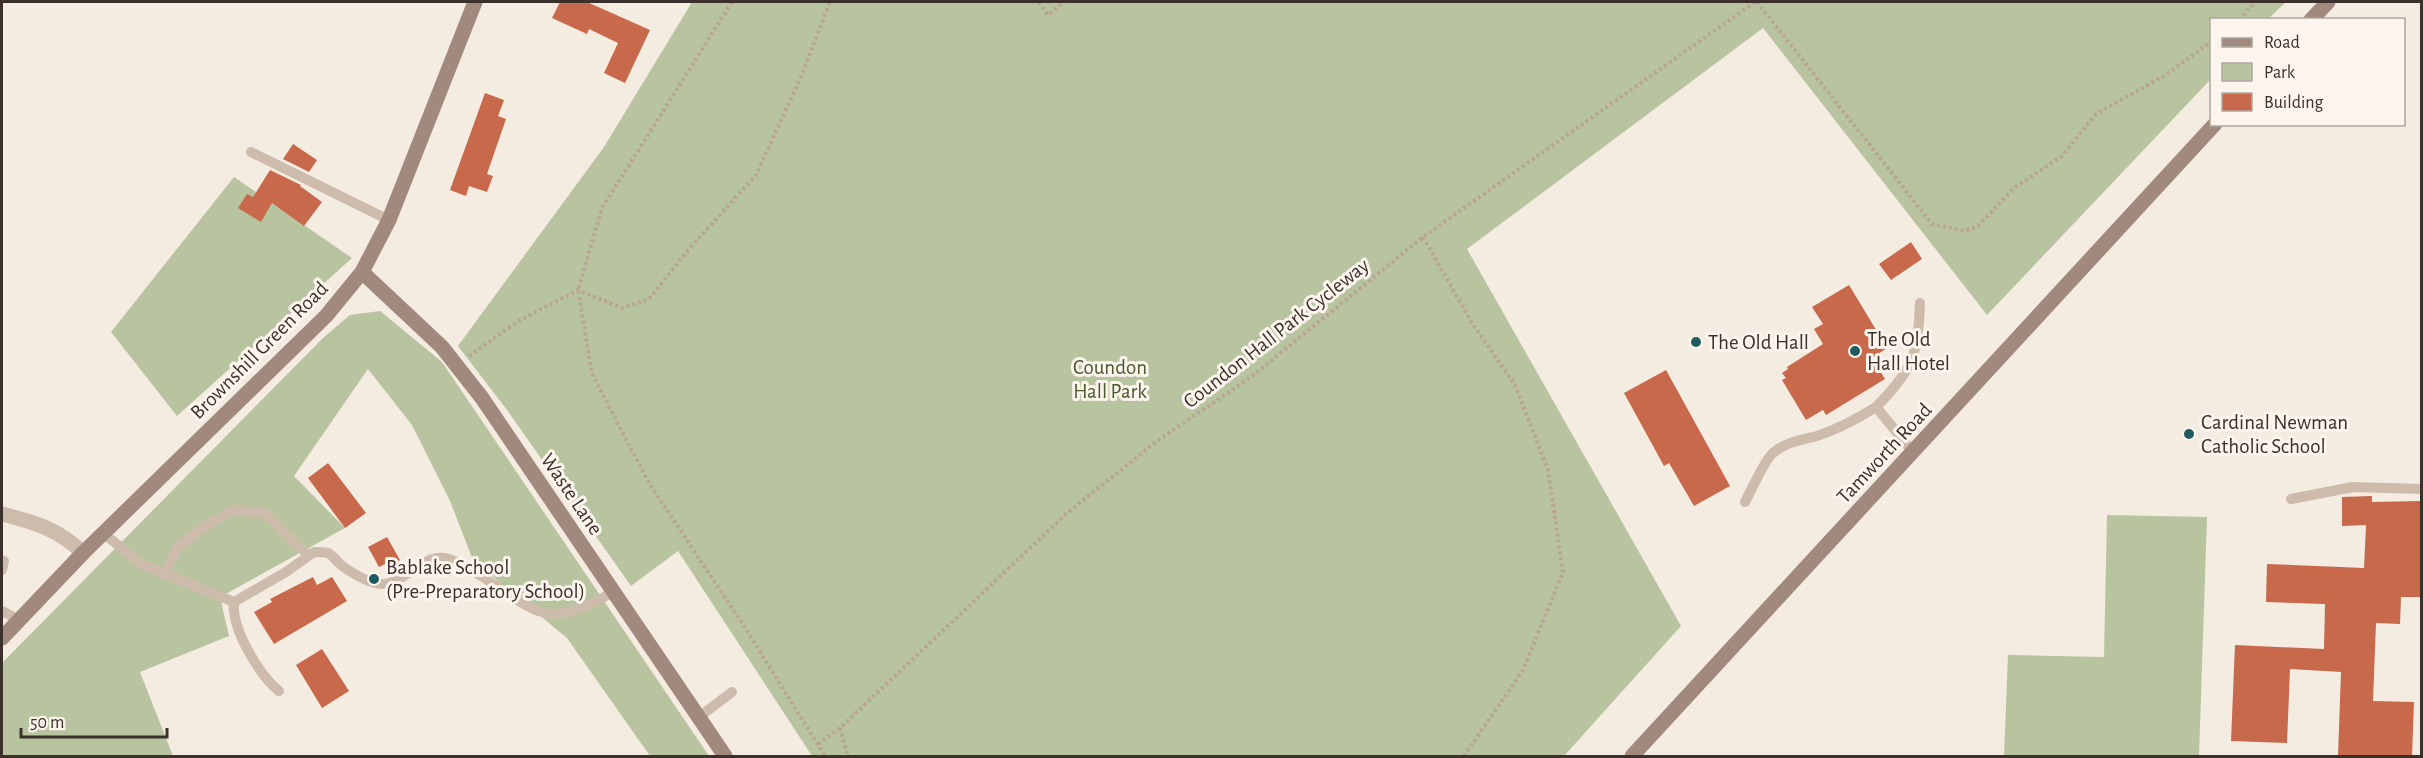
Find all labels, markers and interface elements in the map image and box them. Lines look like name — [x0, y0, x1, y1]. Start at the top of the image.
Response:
legend — [2210, 18, 2405, 126]
text: Road — [2264, 34, 2300, 52]
text: Park — [2264, 64, 2296, 82]
text: Building — [2264, 94, 2324, 112]
street label: Coundon Hall Park Cycleway — [1180, 255, 1373, 412]
street label: Brownshill Green Road — [187, 278, 332, 423]
place label: The Old Hall Hotel — [1867, 329, 1950, 374]
place label: The Old Hall — [1708, 332, 1809, 353]
marker: The Old Hall — [1689, 335, 1703, 349]
marker: The Old Hall Hotel — [1848, 344, 1862, 358]
park label: Coundon Hall Park — [1073, 357, 1147, 402]
street label: Tamworth Road — [1833, 399, 1936, 507]
place label: Cardinal Newman Catholic School — [2201, 412, 2348, 457]
marker: Cardinal Newman Catholic School — [2182, 427, 2196, 441]
street label: Waste Lane — [537, 450, 606, 539]
place label: Bablake School (Pre-Preparatory School) — [386, 557, 585, 602]
marker: Bablake School (Pre-Preparatory School) — [367, 572, 381, 586]
scale bar — [21, 701, 166, 739]
text: 50 m — [30, 714, 64, 732]

